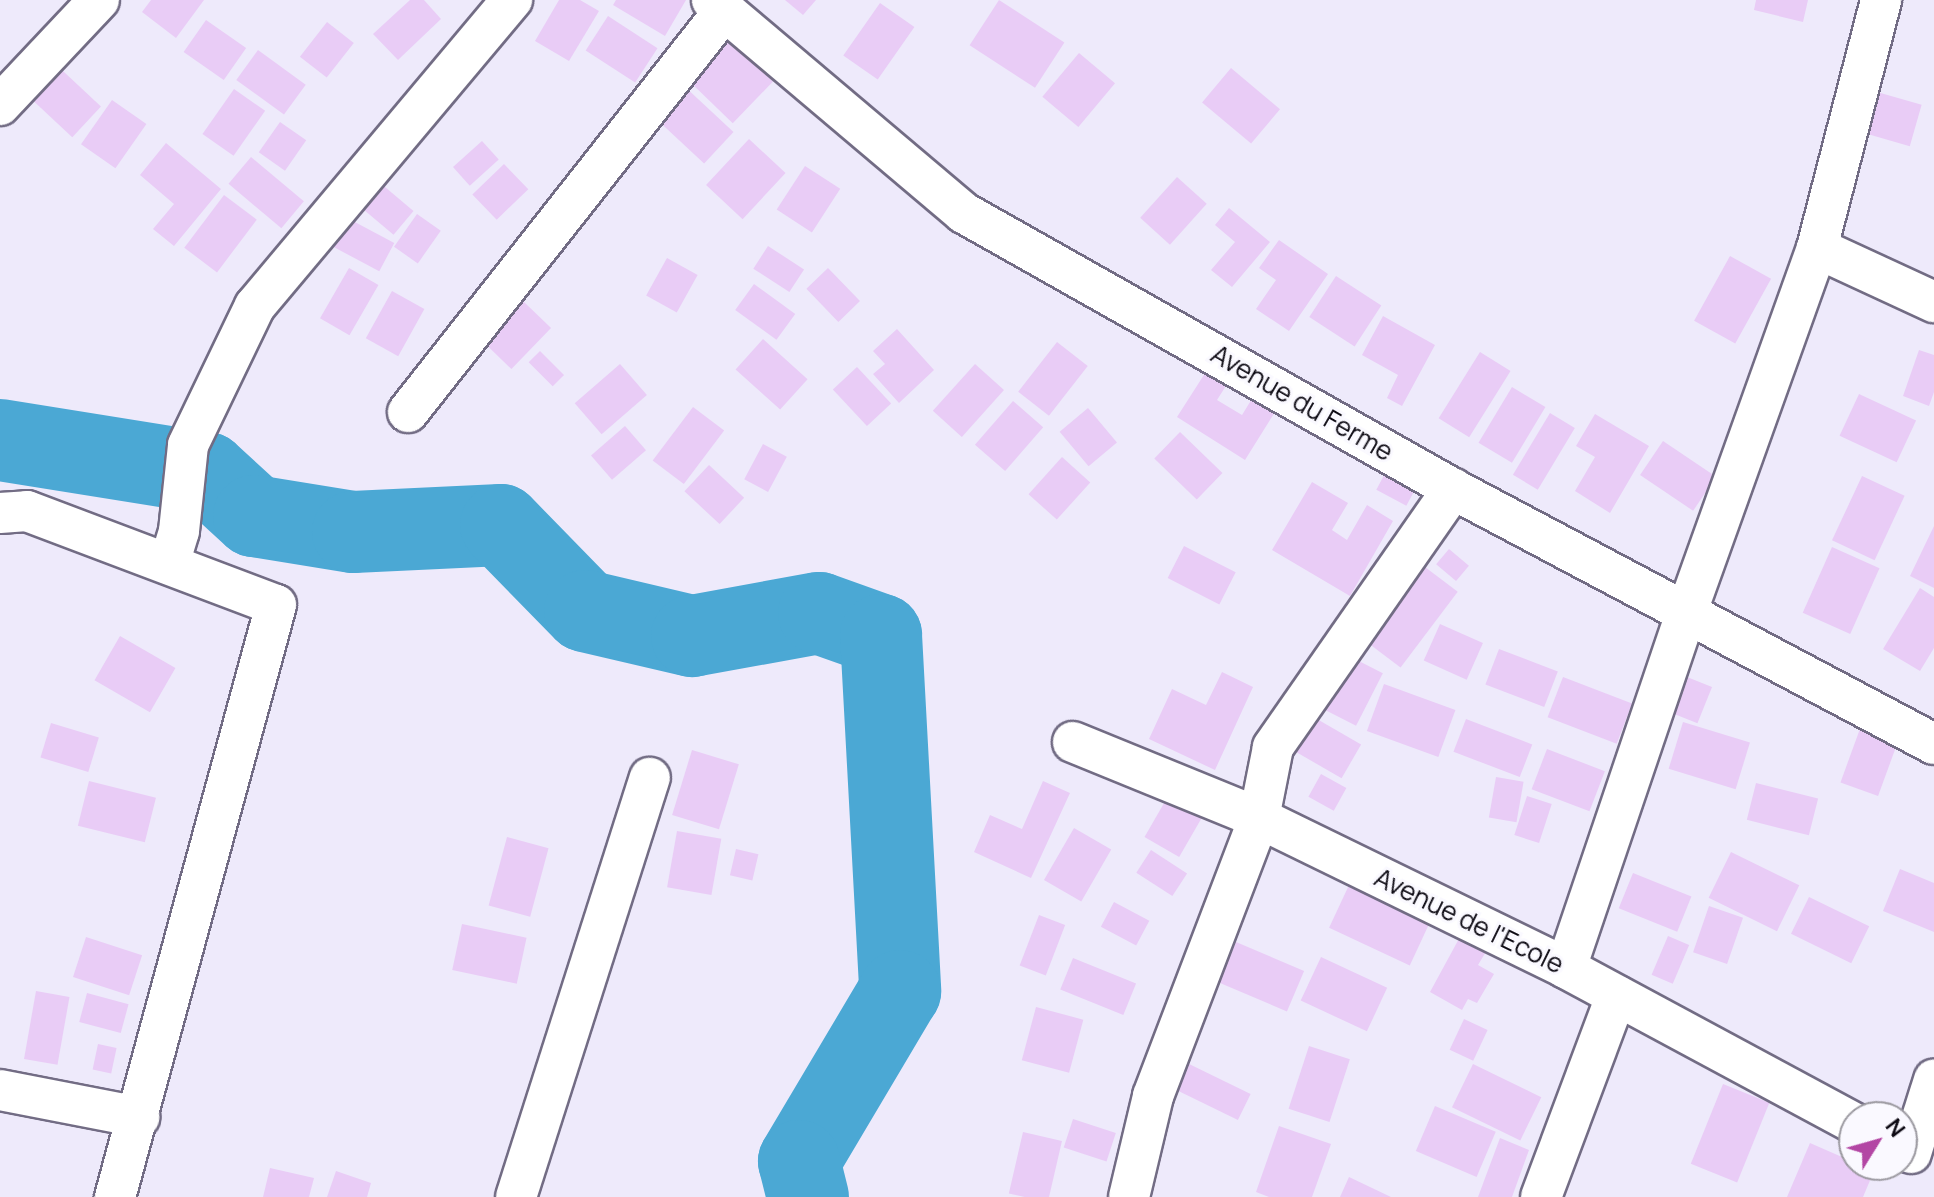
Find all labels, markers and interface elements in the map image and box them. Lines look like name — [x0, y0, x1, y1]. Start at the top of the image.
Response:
street label: Avenue du Ferme — [1206, 338, 1398, 468]
street label: Avenue de l'Ecole — [1369, 862, 1569, 980]
north arrow — [1838, 1101, 1918, 1181]
text: N — [1879, 1112, 1912, 1143]

